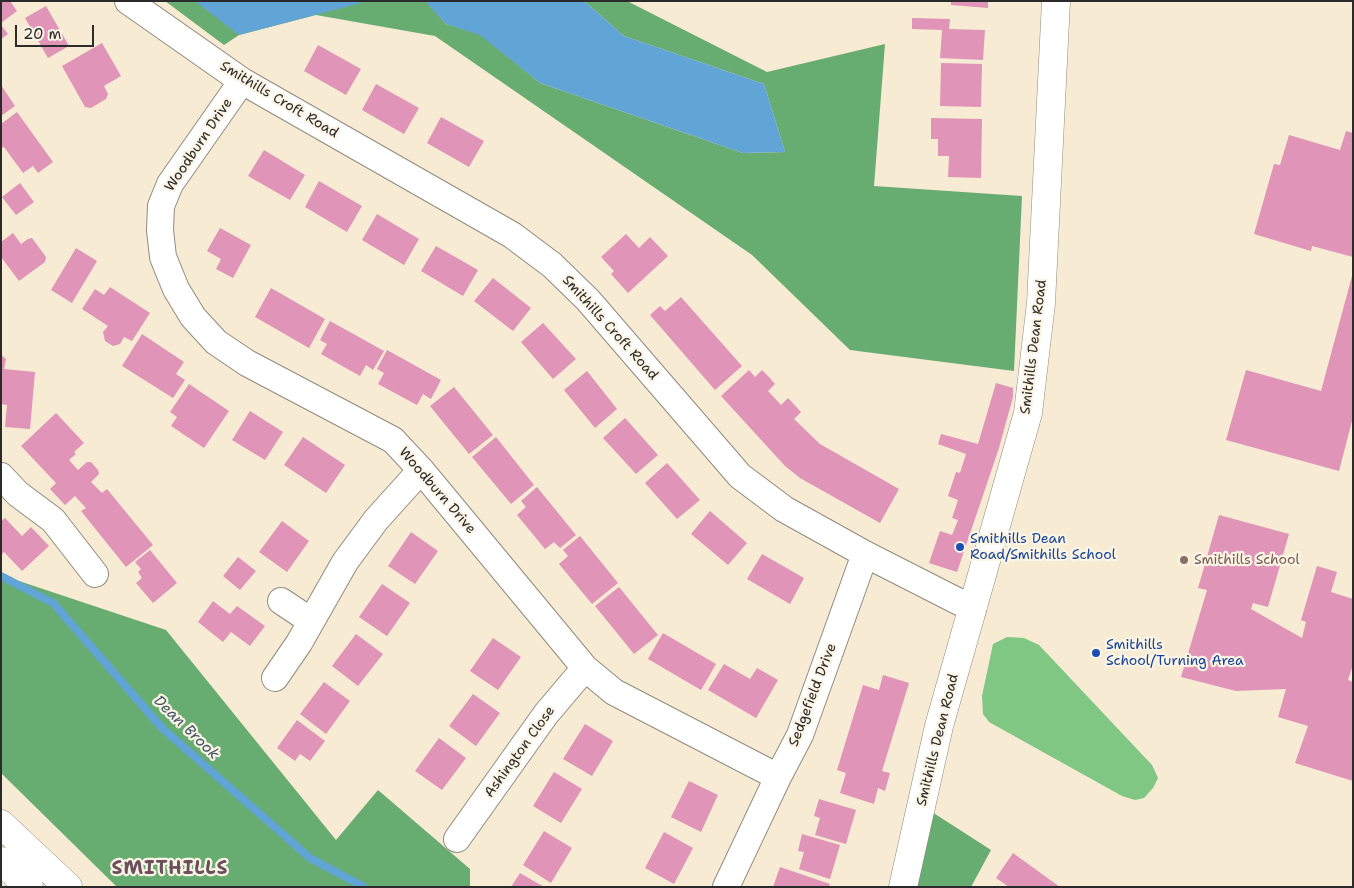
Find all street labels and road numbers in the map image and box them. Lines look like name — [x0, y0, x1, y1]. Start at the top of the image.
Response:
street label: Smithills Croft Road — [217, 58, 341, 142]
street label: Woodburn Drive — [162, 95, 236, 195]
street label: Smithills Croft Road — [559, 272, 661, 384]
street label: Smithills Dean Road — [1017, 279, 1051, 415]
street label: Woodburn Drive — [395, 444, 479, 538]
street label: Sedgefield Drive — [786, 641, 840, 749]
street label: Smithills Dean Road — [913, 672, 963, 808]
street label: Ashington Close — [481, 703, 559, 801]

